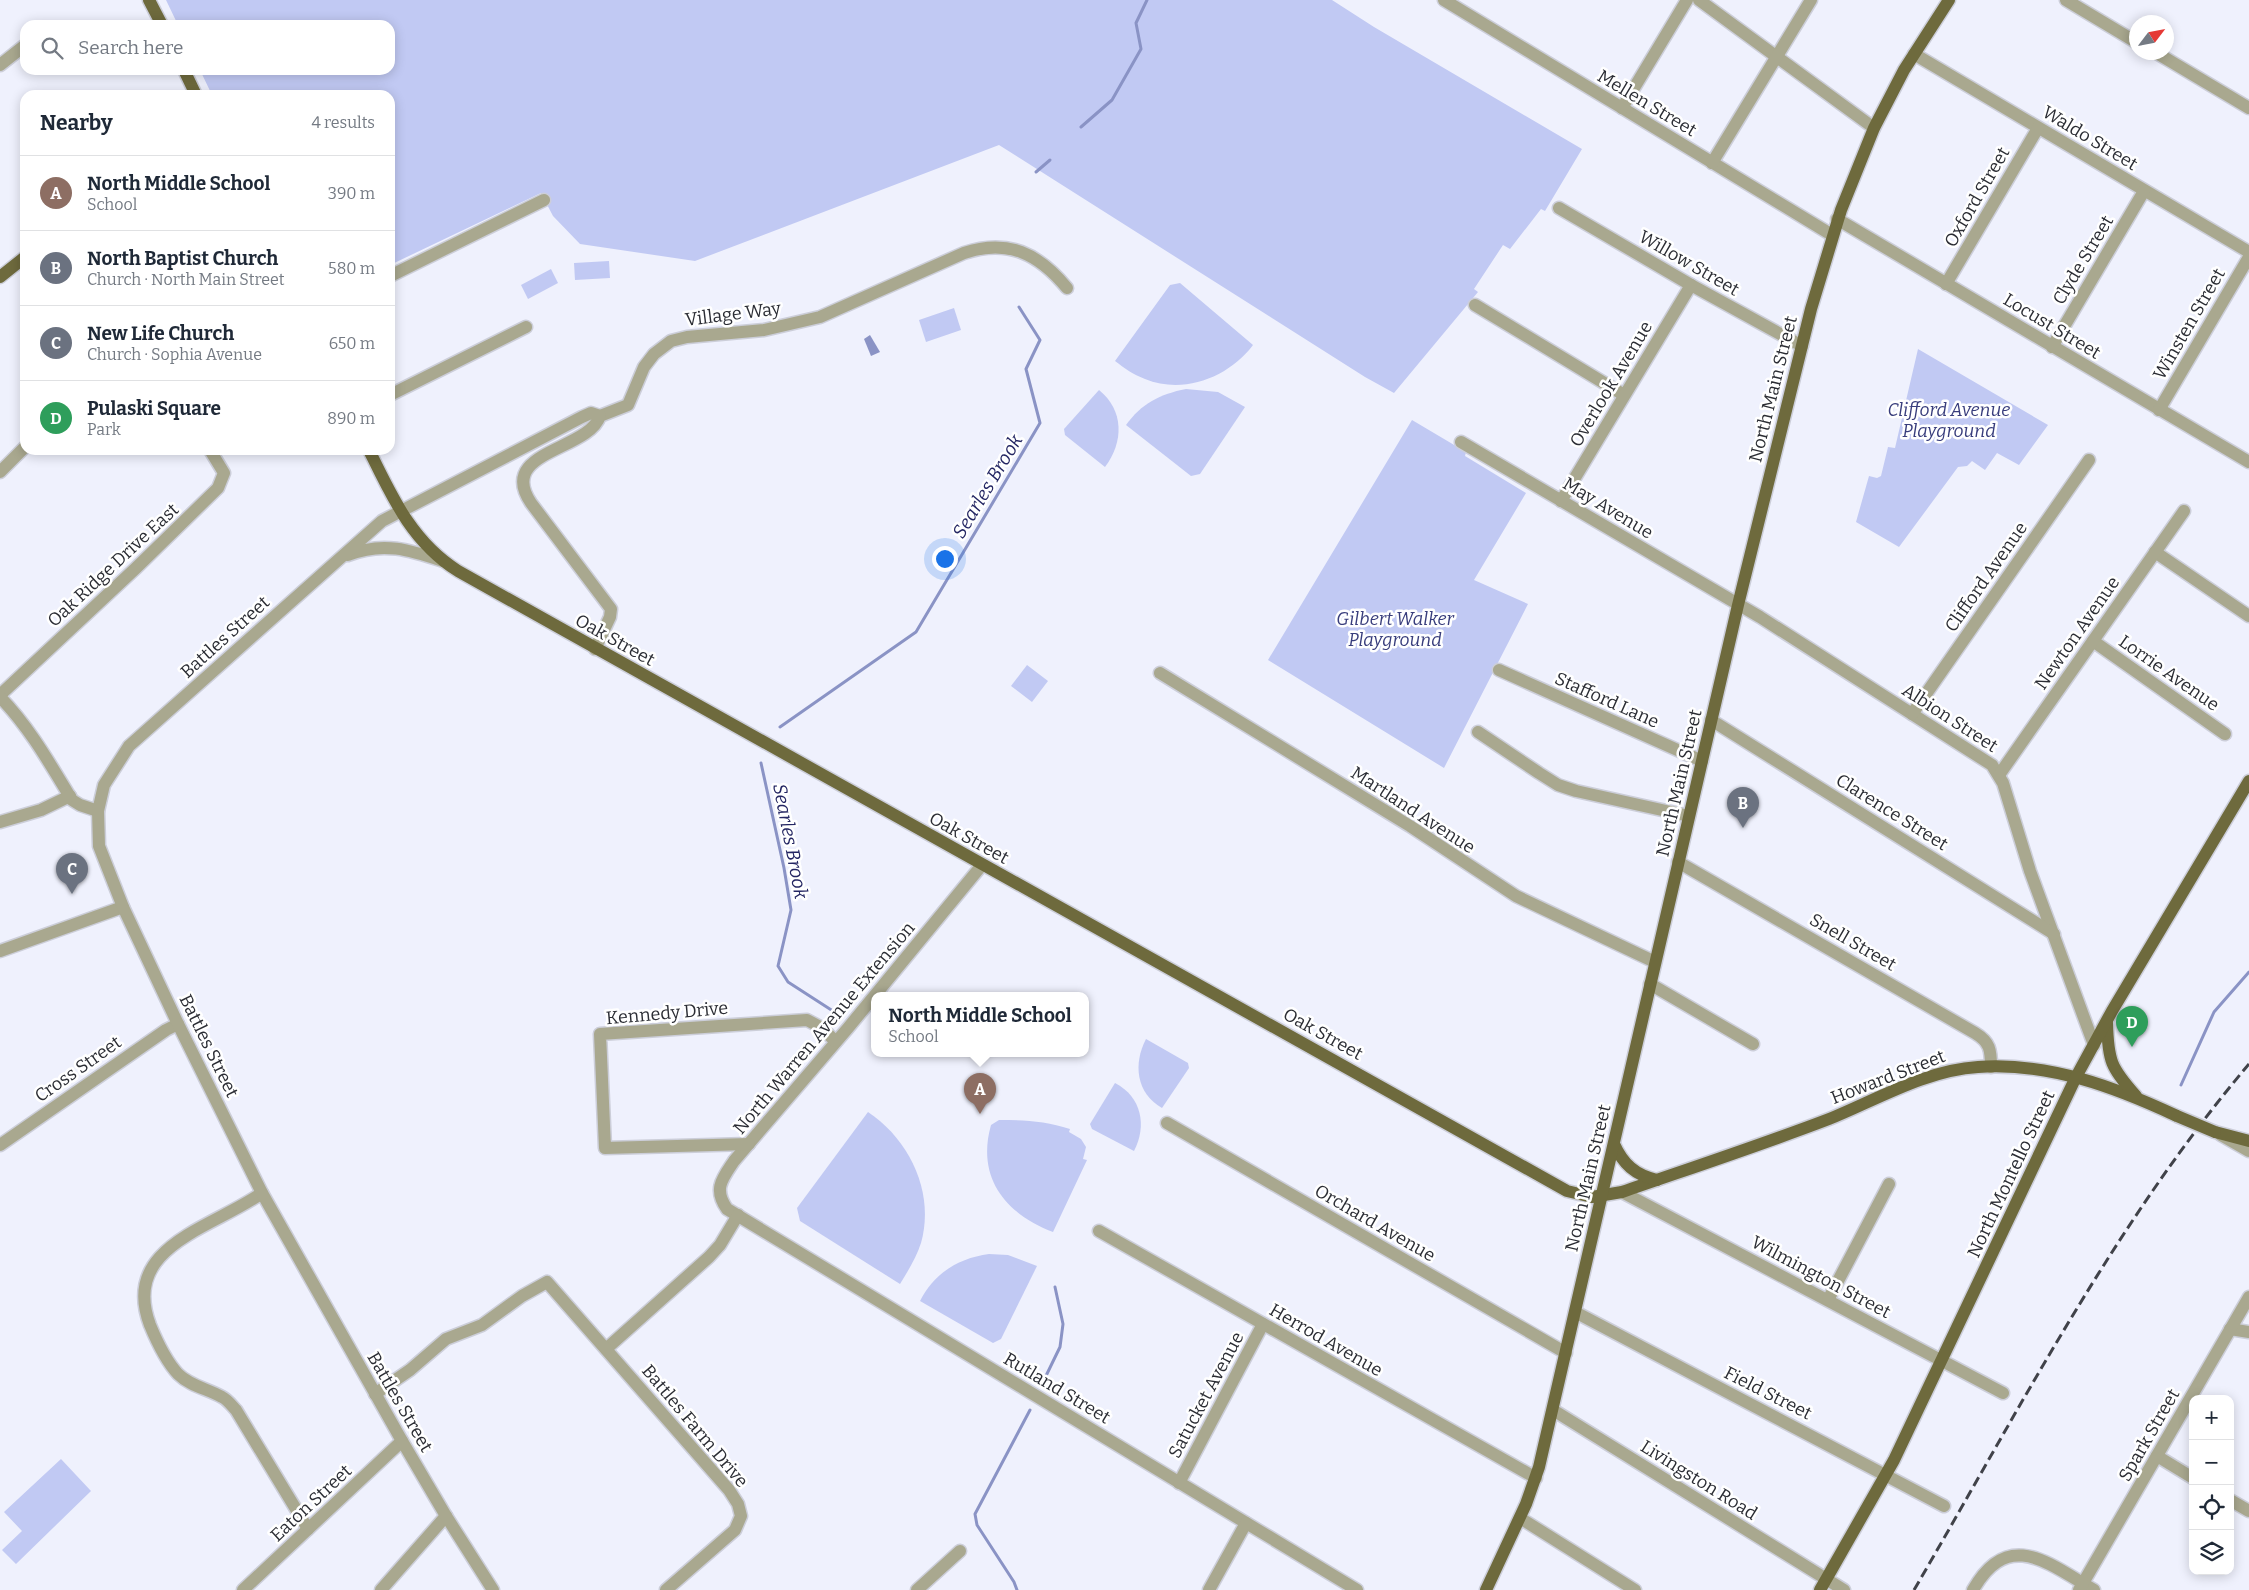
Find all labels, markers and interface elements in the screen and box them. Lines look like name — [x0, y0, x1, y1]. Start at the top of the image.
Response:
north arrow — [2129, 15, 2174, 60]
search box — [20, 20, 395, 75]
icon: search — [38, 34, 66, 62]
text: Search here — [78, 36, 183, 59]
street label: Mellen Street — [1593, 65, 1701, 141]
street label: Waldo Street — [2038, 101, 2142, 175]
text: Nearby — [40, 110, 113, 136]
text: 4 results — [312, 113, 375, 132]
street label: Oxford Street — [1940, 143, 2015, 251]
text: North Middle School — [87, 172, 270, 195]
text: A — [50, 184, 62, 203]
text: 390 m — [328, 184, 375, 203]
text: School — [87, 195, 137, 214]
street label: Clyde Street — [2048, 211, 2118, 309]
street label: Willow Street — [1635, 225, 1743, 301]
text: North Baptist Church — [87, 247, 278, 270]
text: B — [51, 259, 61, 278]
text: 580 m — [328, 259, 375, 278]
street label: Winsten Street — [2148, 264, 2230, 384]
text: Church · North Main Street — [87, 270, 285, 289]
street label: Locust Street — [1999, 288, 2105, 364]
street label: Village Way — [684, 297, 782, 331]
street label: North Main Street — [1744, 313, 1802, 465]
street label: Overlook Avenue — [1565, 317, 1657, 451]
text: New Life Church — [87, 322, 234, 345]
text: C — [51, 334, 61, 353]
text: 650 m — [329, 334, 375, 353]
text: Church · Sophia Avenue — [87, 345, 262, 364]
text: Pulaski Square — [87, 397, 221, 420]
park label: Clifford Avenue Playground — [1888, 399, 2010, 442]
text: D — [50, 409, 62, 428]
text: 890 m — [327, 409, 375, 428]
text: Park — [87, 420, 121, 439]
water label: Searles Brook — [947, 430, 1028, 542]
street label: May Avenue — [1559, 472, 1657, 544]
street label: Oak Ridge Drive East — [43, 498, 184, 631]
street label: Clifford Avenue — [1940, 518, 2032, 636]
your location — [932, 546, 958, 572]
street label: Newton Avenue — [2030, 572, 2124, 694]
street label: Battles Street — [176, 591, 274, 683]
park label: Gilbert Walker Playground — [1336, 608, 1454, 651]
street label: Oak Street — [571, 609, 659, 671]
street label: Lorrie Avenue — [2115, 630, 2223, 716]
street label: Stafford Lane — [1551, 667, 1663, 733]
street label: Albion Street — [1898, 679, 2002, 757]
street label: North Main Street — [1651, 707, 1707, 859]
street label: Martland Avenue — [1347, 762, 1479, 858]
street label: Clarence Street — [1832, 769, 1952, 855]
water label: Searles Brook — [768, 781, 813, 901]
pin: B — [1727, 787, 1759, 828]
street label: Oak Street — [925, 807, 1013, 869]
pin: C — [56, 853, 88, 894]
street label: Snell Street — [1806, 908, 1901, 976]
street label: North Warren Avenue Extension — [729, 917, 920, 1139]
street label: Battles Street — [175, 991, 244, 1102]
popup — [871, 992, 1089, 1057]
street label: Kennedy Drive — [605, 997, 729, 1029]
street label: Oak Street — [1279, 1003, 1367, 1065]
text: North Middle School — [888, 1004, 1072, 1027]
pin: D — [2116, 1006, 2148, 1047]
text: School — [888, 1027, 939, 1046]
street label: Cross Street — [30, 1031, 126, 1107]
street label: Howard Street — [1828, 1045, 1949, 1109]
pin: A — [964, 1073, 996, 1114]
street label: North Montello Street — [1963, 1086, 2060, 1261]
street label: North Main Street — [1560, 1102, 1616, 1254]
street label: Orchard Avenue — [1311, 1180, 1439, 1266]
street label: Wilmington Street — [1748, 1231, 1895, 1323]
street label: Herrod Avenue — [1265, 1299, 1387, 1381]
street label: Satucket Avenue — [1164, 1328, 1248, 1462]
street label: Battles Street — [362, 1348, 438, 1456]
street label: Rutland Street — [1000, 1348, 1115, 1429]
street label: Battles Farm Drive — [637, 1360, 753, 1492]
street label: Field Street — [1721, 1362, 1816, 1425]
street label: Spark Street — [2114, 1384, 2185, 1485]
map controls — [2189, 1395, 2234, 1575]
button: + — [2189, 1395, 2234, 1440]
street label: Livingston Road — [1637, 1435, 1762, 1525]
button: − — [2189, 1440, 2234, 1485]
street label: Eaton Street — [266, 1459, 357, 1546]
button: locate — [2189, 1485, 2234, 1530]
button: layers — [2189, 1530, 2234, 1575]

